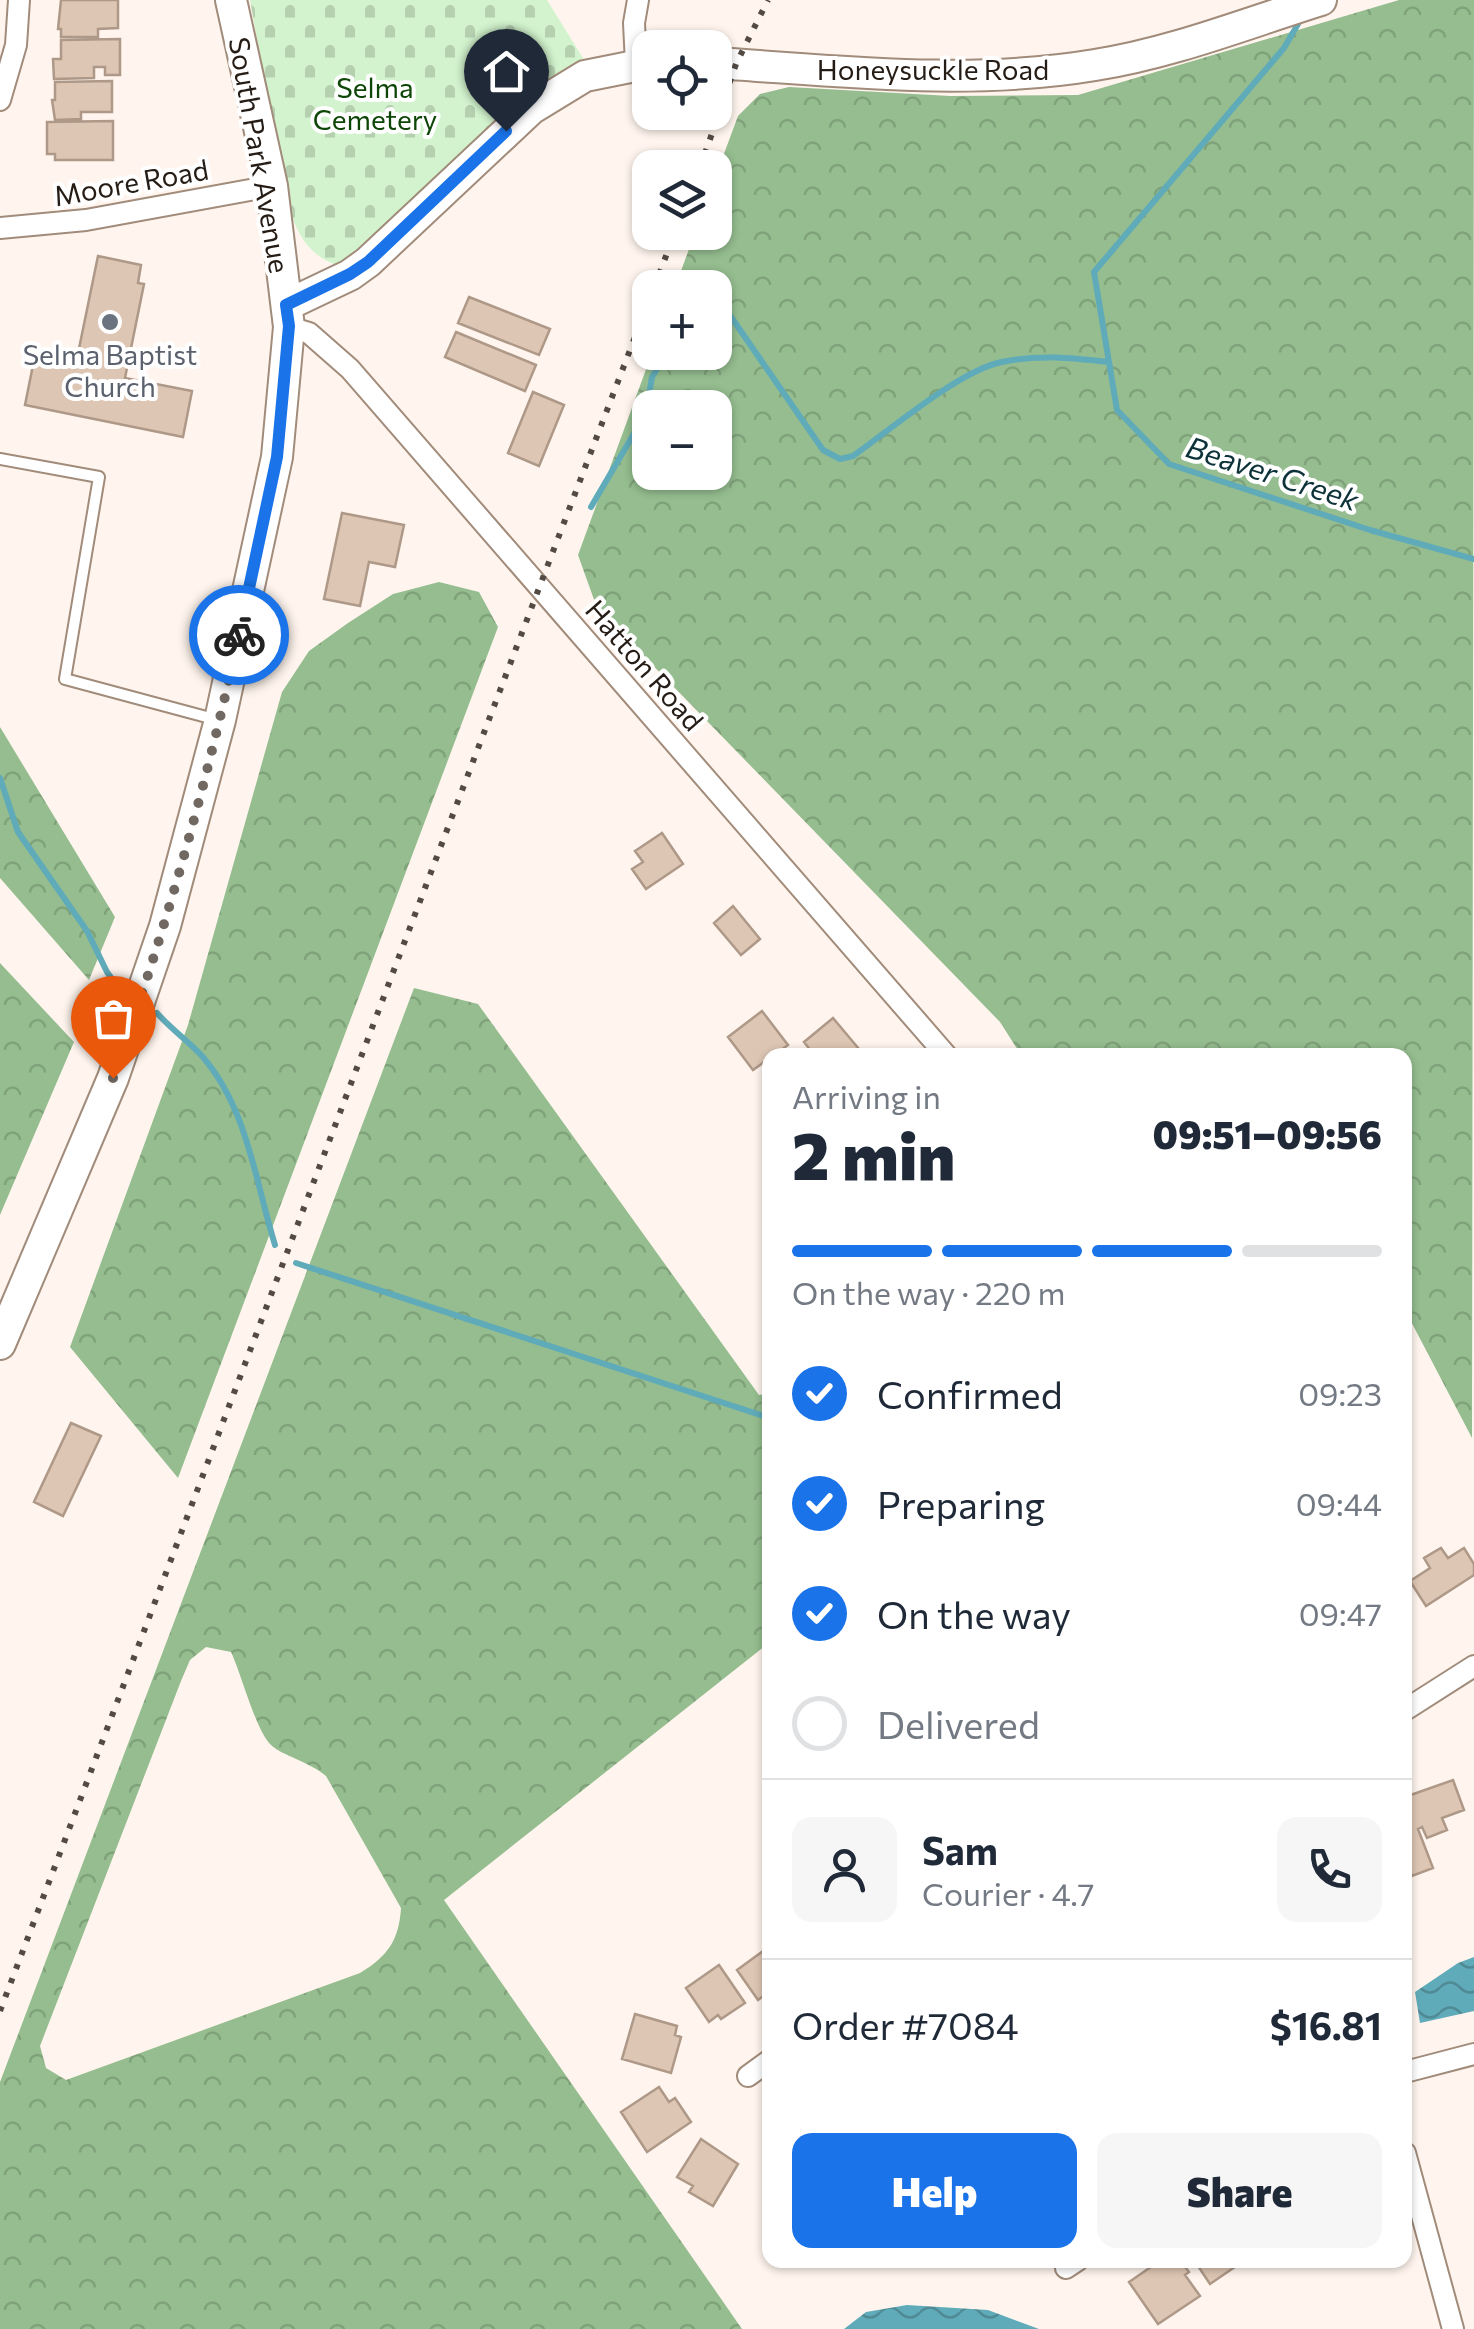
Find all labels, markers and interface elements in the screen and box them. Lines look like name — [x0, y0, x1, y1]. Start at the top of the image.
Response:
pin — [464, 29, 549, 132]
map controls — [632, 30, 732, 490]
button: locate — [632, 30, 732, 130]
street label: South Park Avenue — [223, 34, 297, 276]
icon: home — [479, 44, 534, 99]
street label: Honeysuckle Road — [817, 52, 1049, 86]
park label: Selma Cemetery — [313, 70, 437, 136]
button: layers — [632, 150, 732, 250]
street label: Moore Road — [51, 152, 211, 212]
button: + — [632, 270, 732, 370]
marker: Selma Baptist Church — [99, 311, 121, 333]
place label: Selma Baptist Church — [23, 337, 197, 403]
button: − — [632, 390, 732, 490]
water label: Beaver Creek — [1182, 427, 1364, 517]
courier — [189, 585, 289, 685]
street label: Hatton Road — [579, 593, 711, 737]
icon: bike — [212, 608, 267, 663]
pin — [71, 976, 156, 1079]
icon: bag — [86, 991, 141, 1046]
text: Arriving in — [792, 1076, 941, 1116]
text: 09:51–09:56 — [1152, 1110, 1382, 1157]
text: 2 min — [792, 1114, 955, 1193]
text: On the way · 220 m — [792, 1272, 1065, 1312]
icon: check — [792, 1366, 847, 1421]
text: Confirmed — [877, 1370, 1063, 1417]
text: 09:23 — [1298, 1373, 1382, 1413]
icon: check — [792, 1476, 847, 1531]
text: Preparing — [877, 1480, 1045, 1527]
text: 09:44 — [1296, 1483, 1382, 1523]
icon: check — [792, 1586, 847, 1641]
text: On the way — [877, 1590, 1071, 1637]
text: 09:47 — [1299, 1593, 1382, 1633]
text: Delivered — [877, 1700, 1040, 1747]
button: person — [792, 1817, 897, 1922]
button: phone — [1277, 1817, 1382, 1922]
text: Sam — [922, 1826, 998, 1873]
text: Courier · 4.7 — [922, 1873, 1095, 1913]
text: Order #7084 — [792, 2001, 1019, 2048]
text: $16.81 — [1270, 2001, 1382, 2048]
button: Help — [792, 2133, 1077, 2248]
button: Share — [1097, 2133, 1382, 2248]

